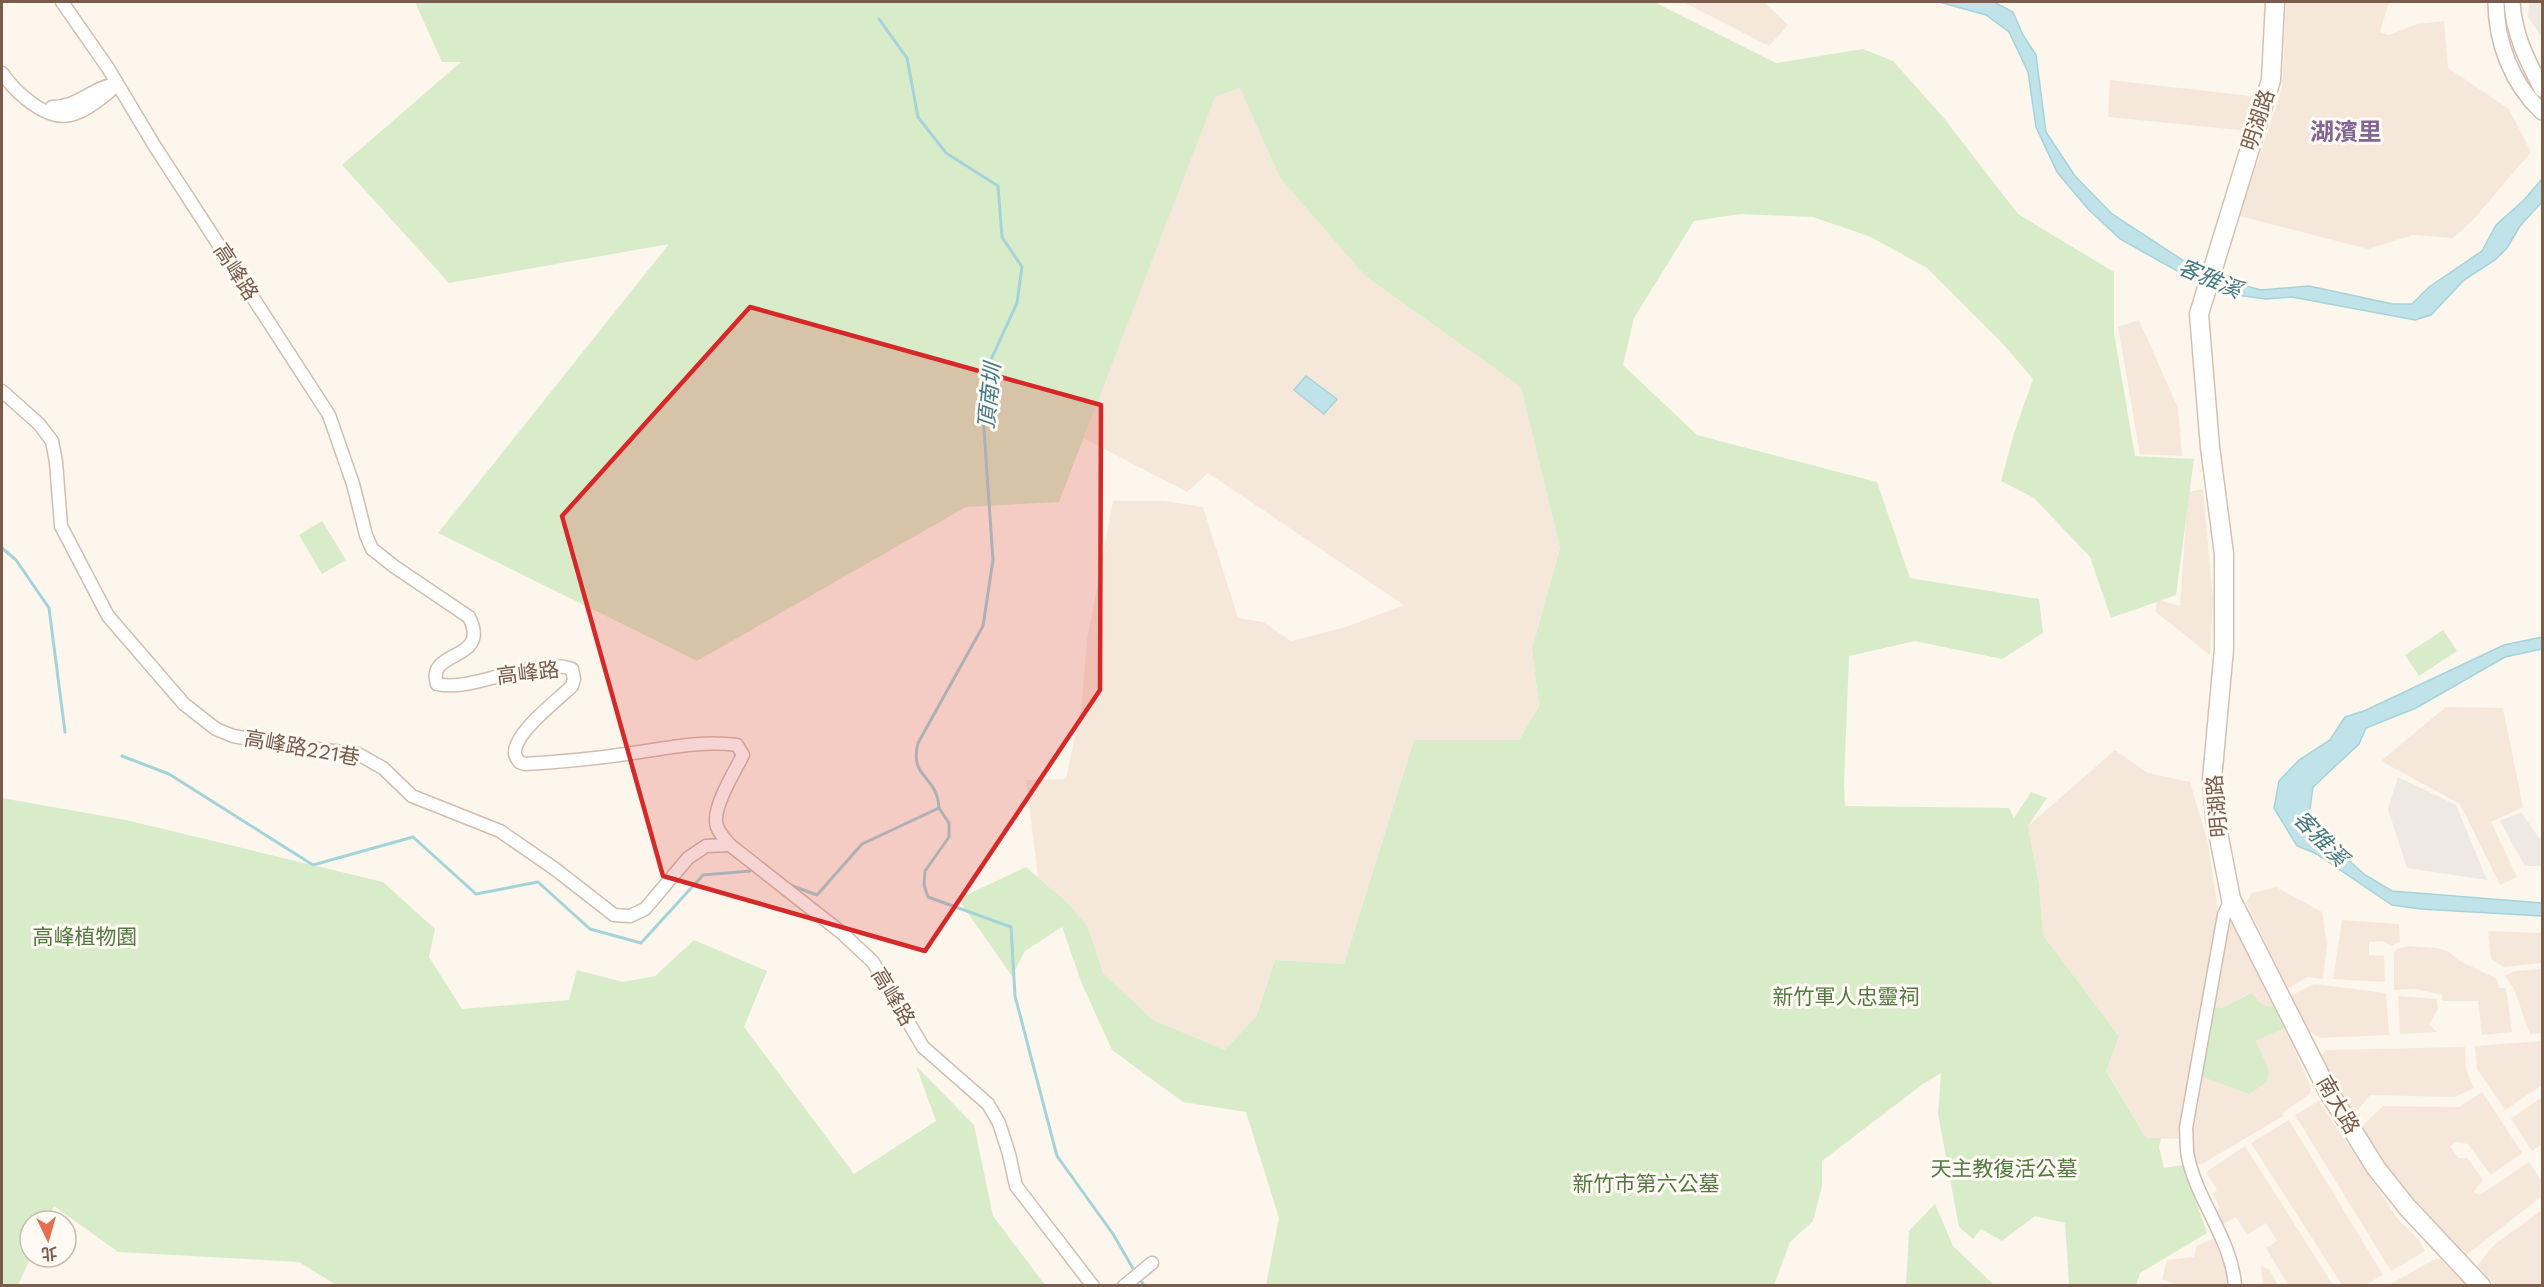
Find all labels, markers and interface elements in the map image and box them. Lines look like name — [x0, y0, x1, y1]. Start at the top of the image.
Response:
street label: 明湖路 — [2236, 86, 2279, 154]
district label: 湖濱里 — [2310, 118, 2382, 146]
street label: 高峰路 — [209, 239, 264, 305]
water label: 客雅溪 — [2175, 254, 2248, 304]
water label: 頂南圳 — [974, 359, 1006, 430]
street label: 高峰路 — [495, 656, 561, 689]
street label: 高峰路221巷 — [242, 725, 362, 770]
street label: 明湖路 — [2201, 774, 2232, 839]
water label: 客雅溪 — [2289, 806, 2355, 873]
park label: 高峰植物園 — [33, 924, 138, 949]
street label: 高峰路 — [866, 963, 920, 1030]
park label: 新竹軍人忠靈祠 — [1773, 984, 1920, 1009]
street label: 南大路 — [2312, 1071, 2365, 1138]
park label: 天主教復活公墓 — [1931, 1156, 2078, 1181]
park label: 新竹市第六公墓 — [1573, 1171, 1720, 1196]
north arrow — [18, 1209, 78, 1269]
text: 北 — [40, 1243, 58, 1264]

